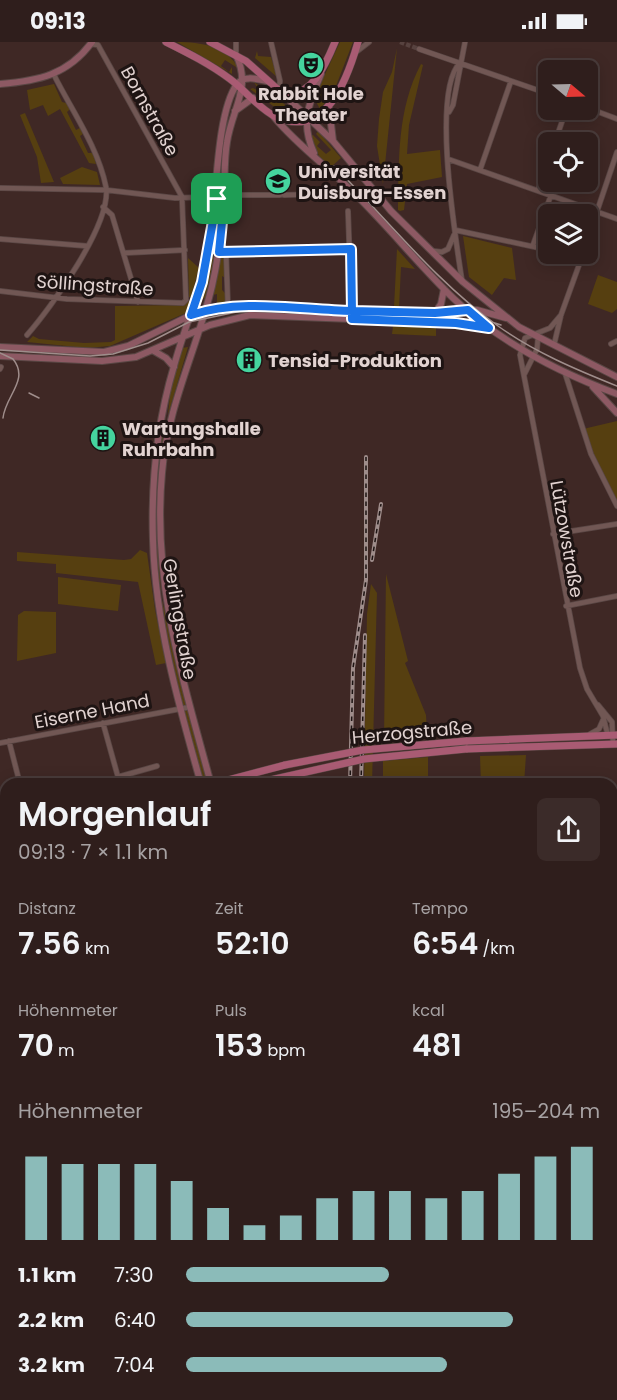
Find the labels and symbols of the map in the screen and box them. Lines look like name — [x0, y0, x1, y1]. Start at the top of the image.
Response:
theatre icon: Rabbit Hole Theater — [296, 50, 326, 80]
north arrow — [538, 60, 598, 120]
street label: Bornstraße — [115, 62, 185, 160]
place label: Rabbit Hole Theater — [258, 81, 364, 127]
place label: Universität Duisburg-Essen — [298, 159, 446, 205]
school or university icon: Universität Duisburg-Essen — [263, 166, 293, 196]
pin — [191, 173, 242, 224]
street label: Söllingstraße — [36, 268, 154, 302]
building icon: Tensid-Produktion — [234, 345, 264, 375]
place label: Tensid-Produktion — [268, 348, 442, 373]
place label: Wartungshalle Ruhrbahn — [122, 416, 261, 462]
building icon: Wartungshalle Ruhrbahn — [88, 423, 118, 453]
street label: Lützowstraße — [544, 478, 590, 600]
street label: Gerlingstraße — [157, 556, 203, 682]
street label: Eiserne Hand — [32, 688, 152, 734]
street label: Herzogstraße — [351, 714, 473, 750]

